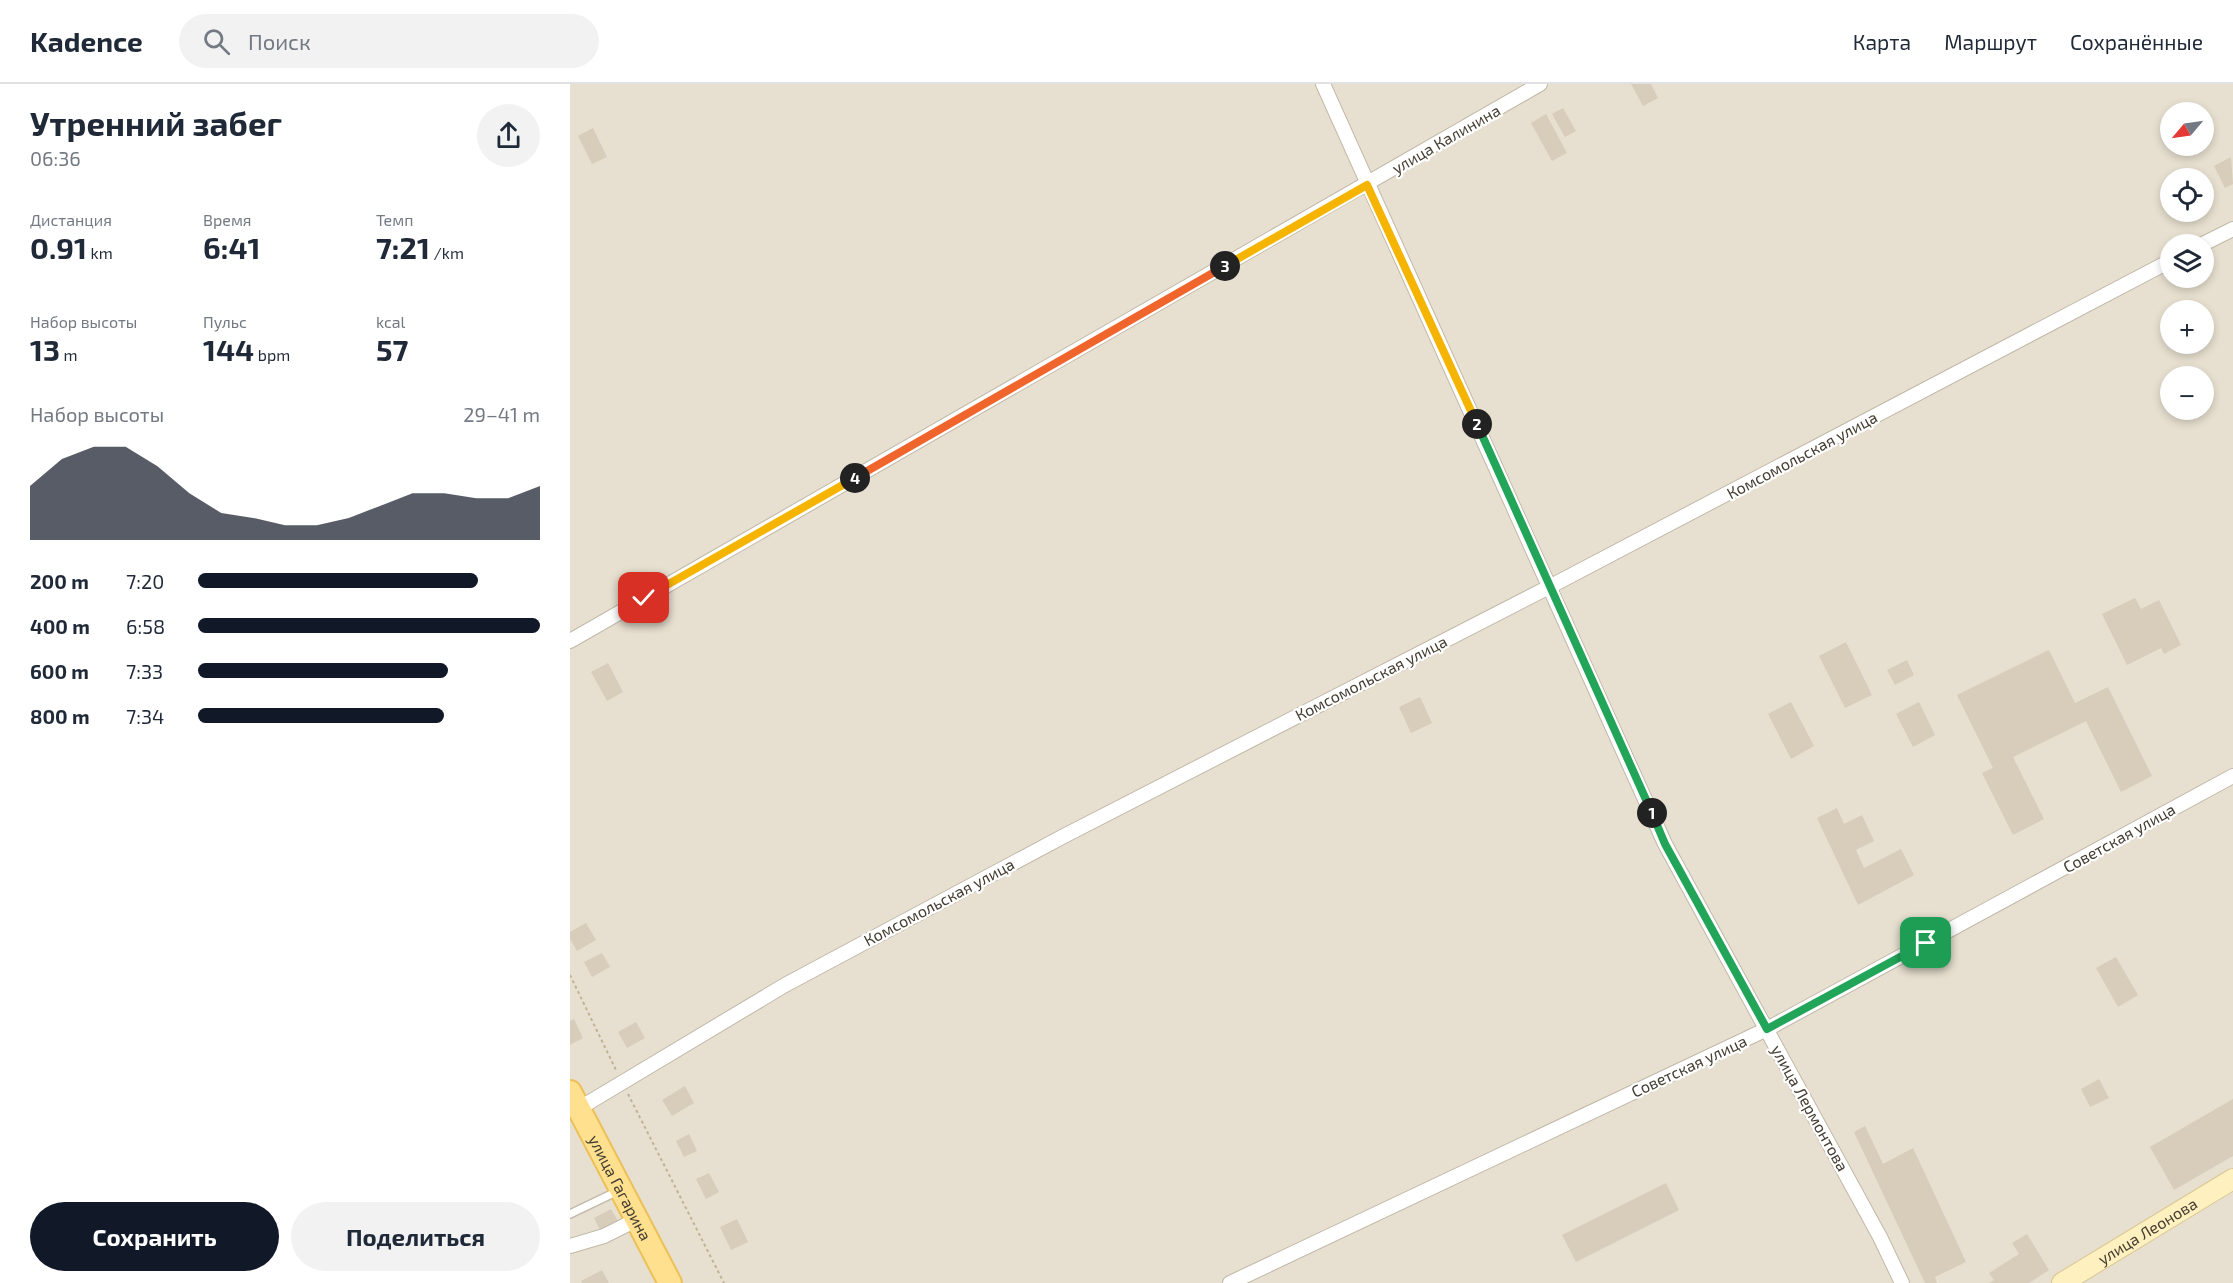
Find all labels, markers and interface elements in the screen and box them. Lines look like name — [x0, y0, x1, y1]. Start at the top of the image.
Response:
search box — [179, 14, 599, 68]
text: Kadence — [30, 24, 143, 58]
icon: search — [200, 25, 233, 58]
text: Поиск — [248, 28, 311, 54]
text: Карта — [1853, 29, 1911, 54]
text: Маршрут — [1944, 29, 2037, 54]
text: Сохранённые — [2070, 29, 2203, 54]
street label: улица Калинина — [1388, 100, 1504, 178]
north arrow — [2160, 102, 2214, 156]
map controls — [2160, 102, 2214, 420]
text: Утренний забег — [30, 103, 282, 143]
button: share — [477, 104, 540, 167]
text: 06:36 — [30, 146, 81, 170]
button: locate — [2160, 168, 2214, 222]
text: Дистанция — [30, 210, 112, 229]
text: Время — [203, 210, 252, 229]
text: Темп — [376, 210, 413, 229]
text: 0.91 — [30, 229, 87, 265]
text: 6:41 — [203, 229, 260, 265]
text: 7:21 — [376, 229, 430, 265]
button: layers — [2160, 234, 2214, 288]
text: km — [87, 243, 113, 262]
text: /km — [430, 243, 464, 262]
pin: 3 — [1210, 251, 1240, 281]
text: 3 — [1220, 256, 1230, 275]
button: + — [2160, 300, 2214, 354]
text: Набор высоты — [30, 312, 137, 331]
text: Пульс — [203, 312, 247, 331]
text: kcal — [376, 312, 405, 331]
text: 13 — [30, 331, 60, 367]
text: 144 — [203, 331, 254, 367]
text: 57 — [376, 331, 408, 367]
text: m — [60, 345, 78, 364]
text: bpm — [254, 345, 290, 364]
button: − — [2160, 366, 2214, 420]
text: Набор высоты — [30, 402, 164, 426]
text: 29–41 m — [463, 402, 540, 426]
street label: Комсомольская улица — [1723, 407, 1881, 503]
pin: 2 — [1462, 409, 1492, 439]
text: 2 — [1472, 414, 1482, 433]
pin: 4 — [840, 463, 870, 493]
text: 4 — [850, 468, 860, 487]
text: 200 m — [30, 569, 89, 593]
text: 7:20 — [126, 569, 164, 593]
pin — [618, 572, 669, 623]
icon: check — [627, 581, 660, 614]
text: 400 m — [30, 614, 90, 638]
text: 6:58 — [126, 614, 165, 638]
street label: Комсомольская улица — [1292, 631, 1450, 725]
text: 600 m — [30, 659, 89, 683]
text: 7:33 — [126, 659, 163, 683]
text: 800 m — [30, 704, 90, 728]
text: 7:34 — [126, 704, 164, 728]
pin: 1 — [1637, 798, 1667, 828]
street label: Советская улица — [2059, 799, 2179, 877]
text: 1 — [1649, 803, 1655, 822]
street label: Комсомольская улица — [860, 854, 1018, 950]
pin — [1900, 917, 1951, 968]
icon: arrive — [1909, 926, 1942, 959]
street label: Советская улица — [1628, 1030, 1750, 1102]
street label: улица Лермонтова — [1767, 1041, 1853, 1175]
street label: улица Гагарина — [584, 1131, 656, 1244]
street label: улица Леонова — [2094, 1193, 2200, 1269]
button: Сохранить — [30, 1202, 279, 1271]
button: Поделиться — [291, 1202, 540, 1271]

